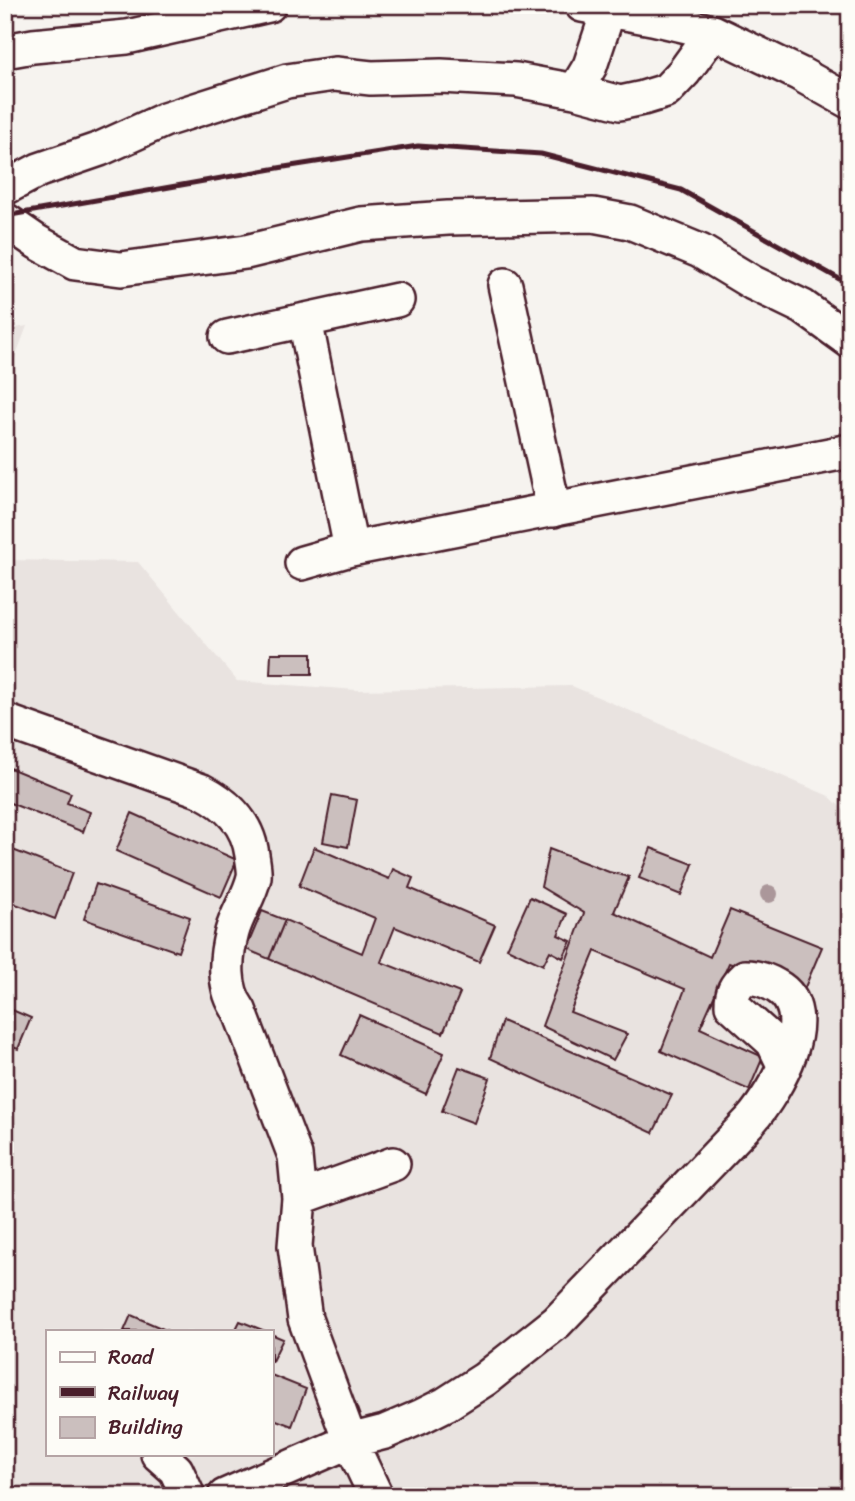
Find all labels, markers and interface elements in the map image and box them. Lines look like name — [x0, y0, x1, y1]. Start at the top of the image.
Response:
legend — [46, 1330, 273, 1456]
text: Road — [108, 1338, 155, 1376]
text: Railway — [108, 1374, 179, 1412]
text: Building — [108, 1408, 184, 1446]

